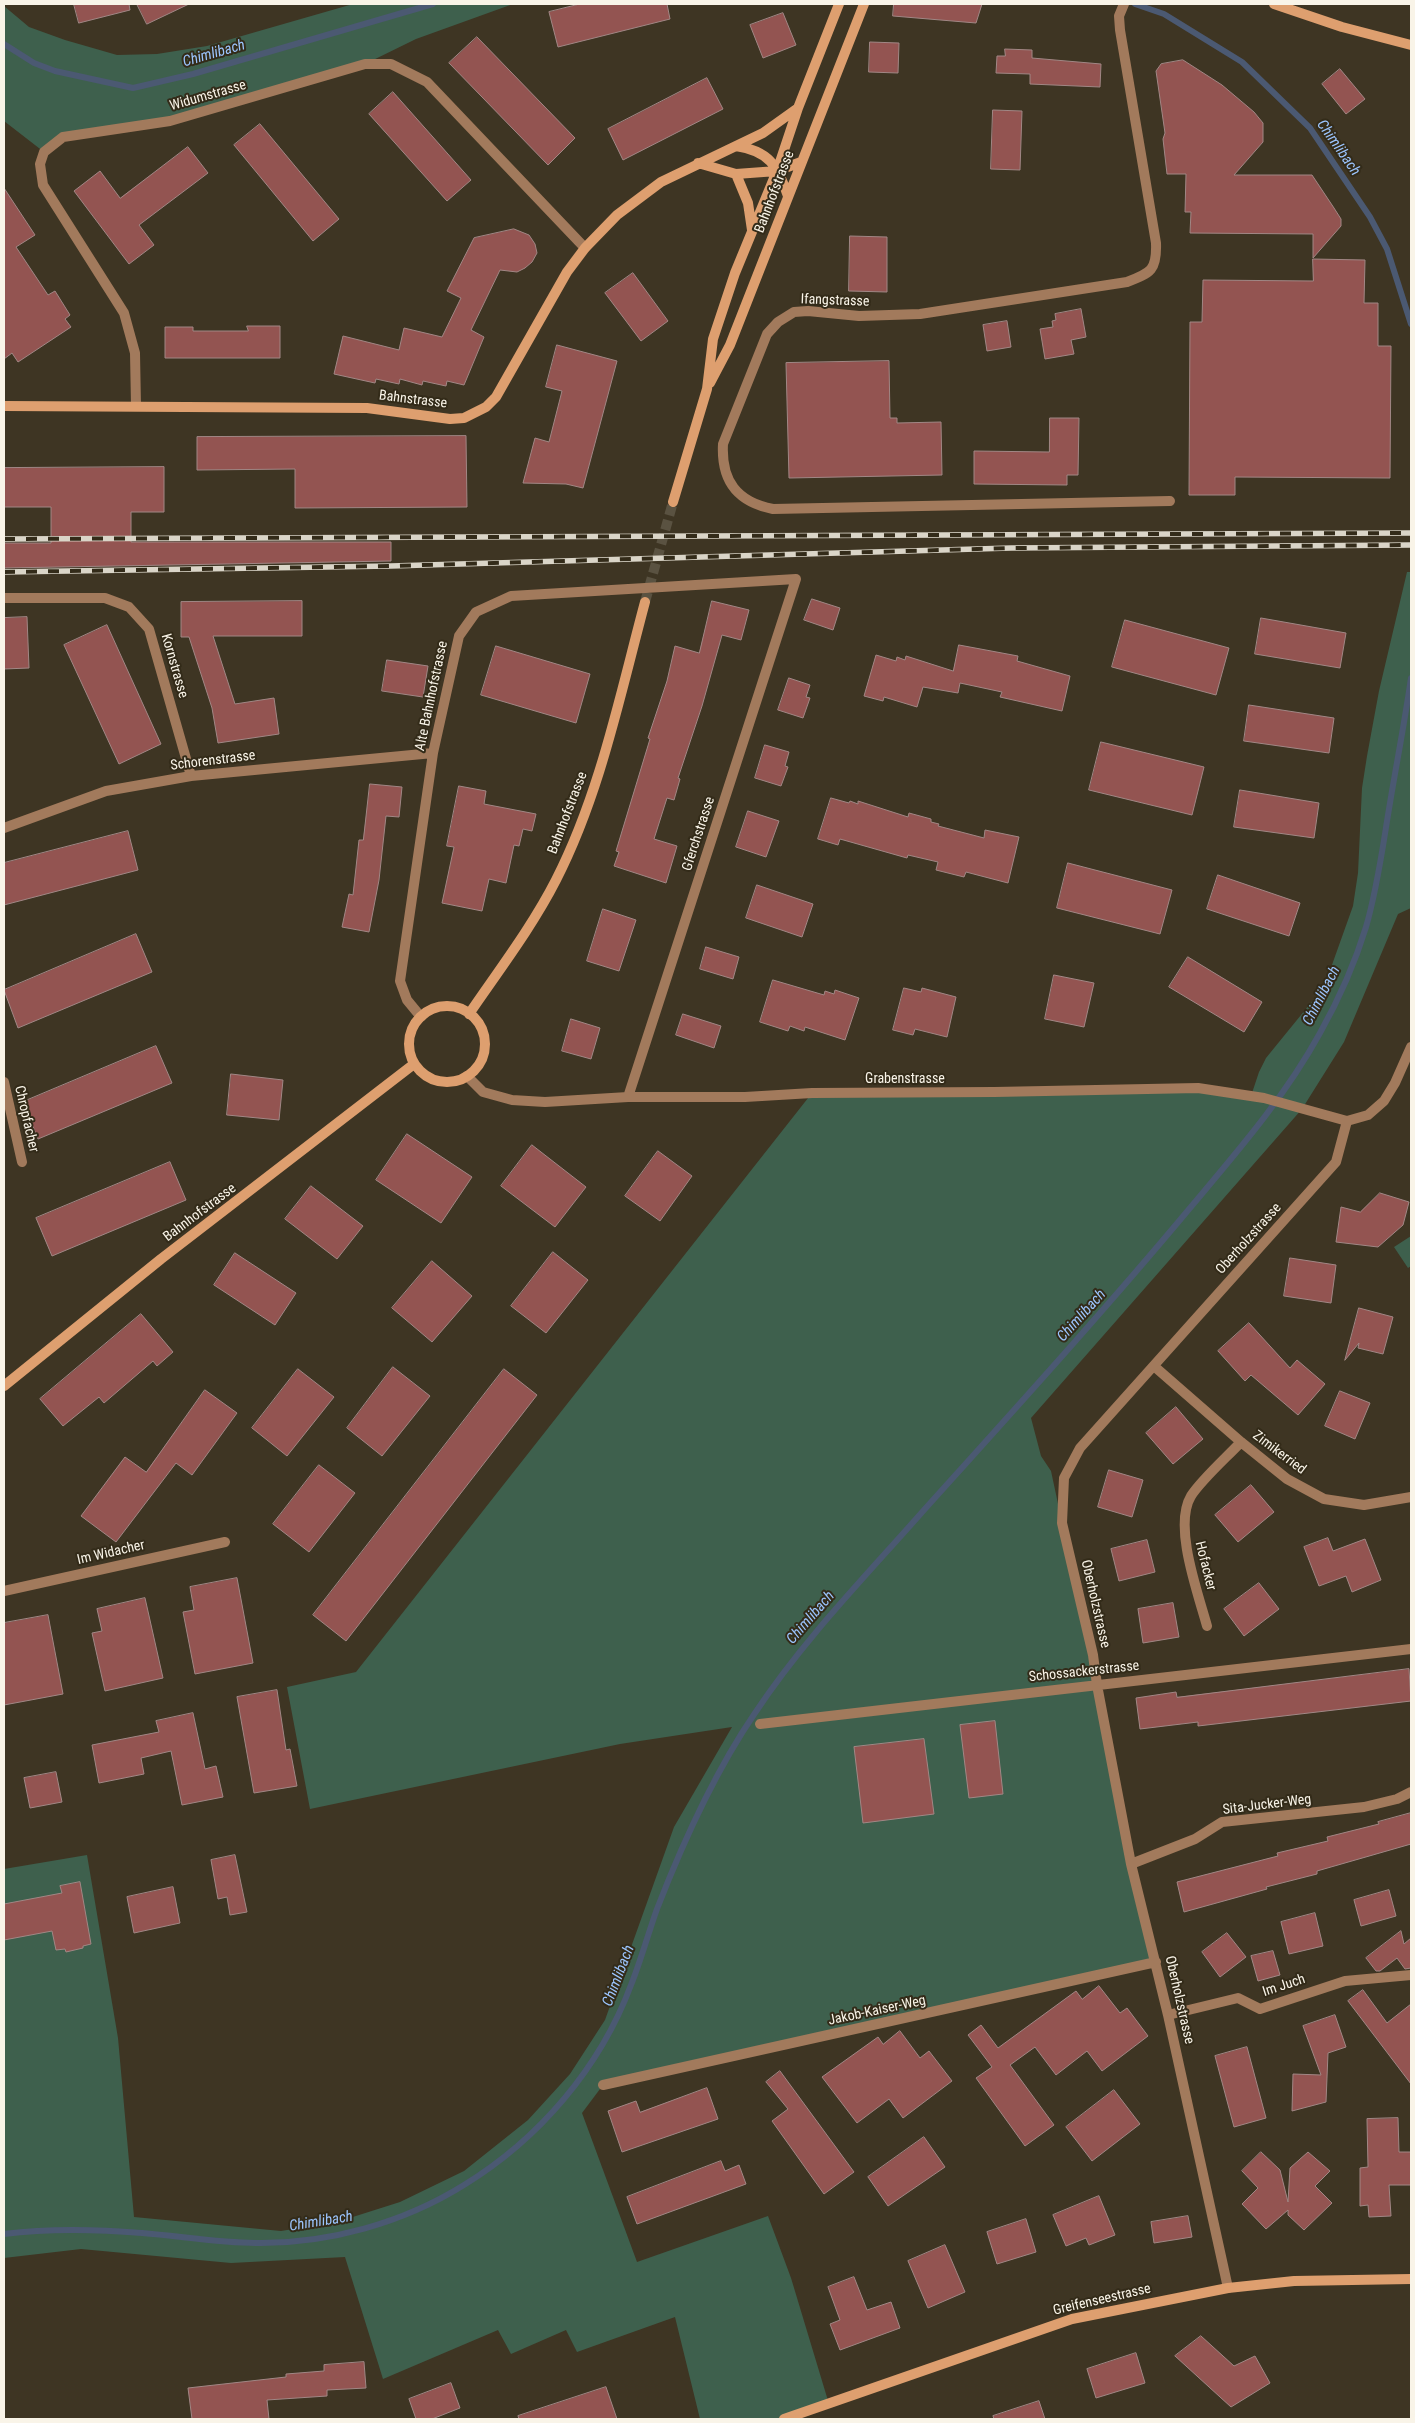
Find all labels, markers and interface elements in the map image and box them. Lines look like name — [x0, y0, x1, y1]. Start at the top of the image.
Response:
water label: Chimlibach — [181, 37, 247, 71]
street label: Widumstrasse — [168, 77, 248, 115]
water label: Chimlibach — [1312, 117, 1364, 179]
street label: Bahnhofstrasse — [752, 149, 798, 235]
street label: Ifangstrasse — [800, 291, 870, 311]
street label: Bahnstrasse — [378, 387, 448, 413]
street label: Kornstrasse — [157, 632, 191, 700]
street label: Alte Bahnhofstrasse — [412, 640, 452, 752]
street label: Schorenstrasse — [170, 747, 256, 775]
street label: Bahnhofstrasse — [545, 770, 591, 856]
street label: Gferchstrasse — [679, 795, 719, 873]
water label: Chimlibach — [1299, 963, 1345, 1029]
street label: Grabenstrasse — [865, 1071, 945, 1087]
street label: Chropfacher — [10, 1084, 42, 1154]
street label: Bahnhofstrasse — [160, 1180, 240, 1246]
street label: Oberholzstrasse — [1213, 1200, 1285, 1278]
water label: Chimlibach — [1054, 1286, 1110, 1346]
street label: Zimikerried — [1249, 1428, 1309, 1478]
street label: Im Widacher — [76, 1537, 146, 1569]
street label: Hofacker — [1191, 1540, 1219, 1592]
street label: Oberholzstrasse — [1077, 1558, 1113, 1650]
water label: Chimlibach — [783, 1588, 839, 1648]
street label: Schossackerstrasse — [1028, 1658, 1140, 1686]
street label: Sita-Jucker-Weg — [1222, 1791, 1312, 1819]
water label: Chimlibach — [599, 1943, 639, 2009]
street label: Oberholzstrasse — [1161, 1954, 1197, 2046]
street label: Im Juch — [1260, 1971, 1308, 2001]
street label: Jakob-Kaiser-Weg — [827, 1992, 927, 2030]
water label: Chimlibach — [288, 2208, 354, 2236]
street label: Greifenseestrasse — [1051, 2281, 1153, 2319]

